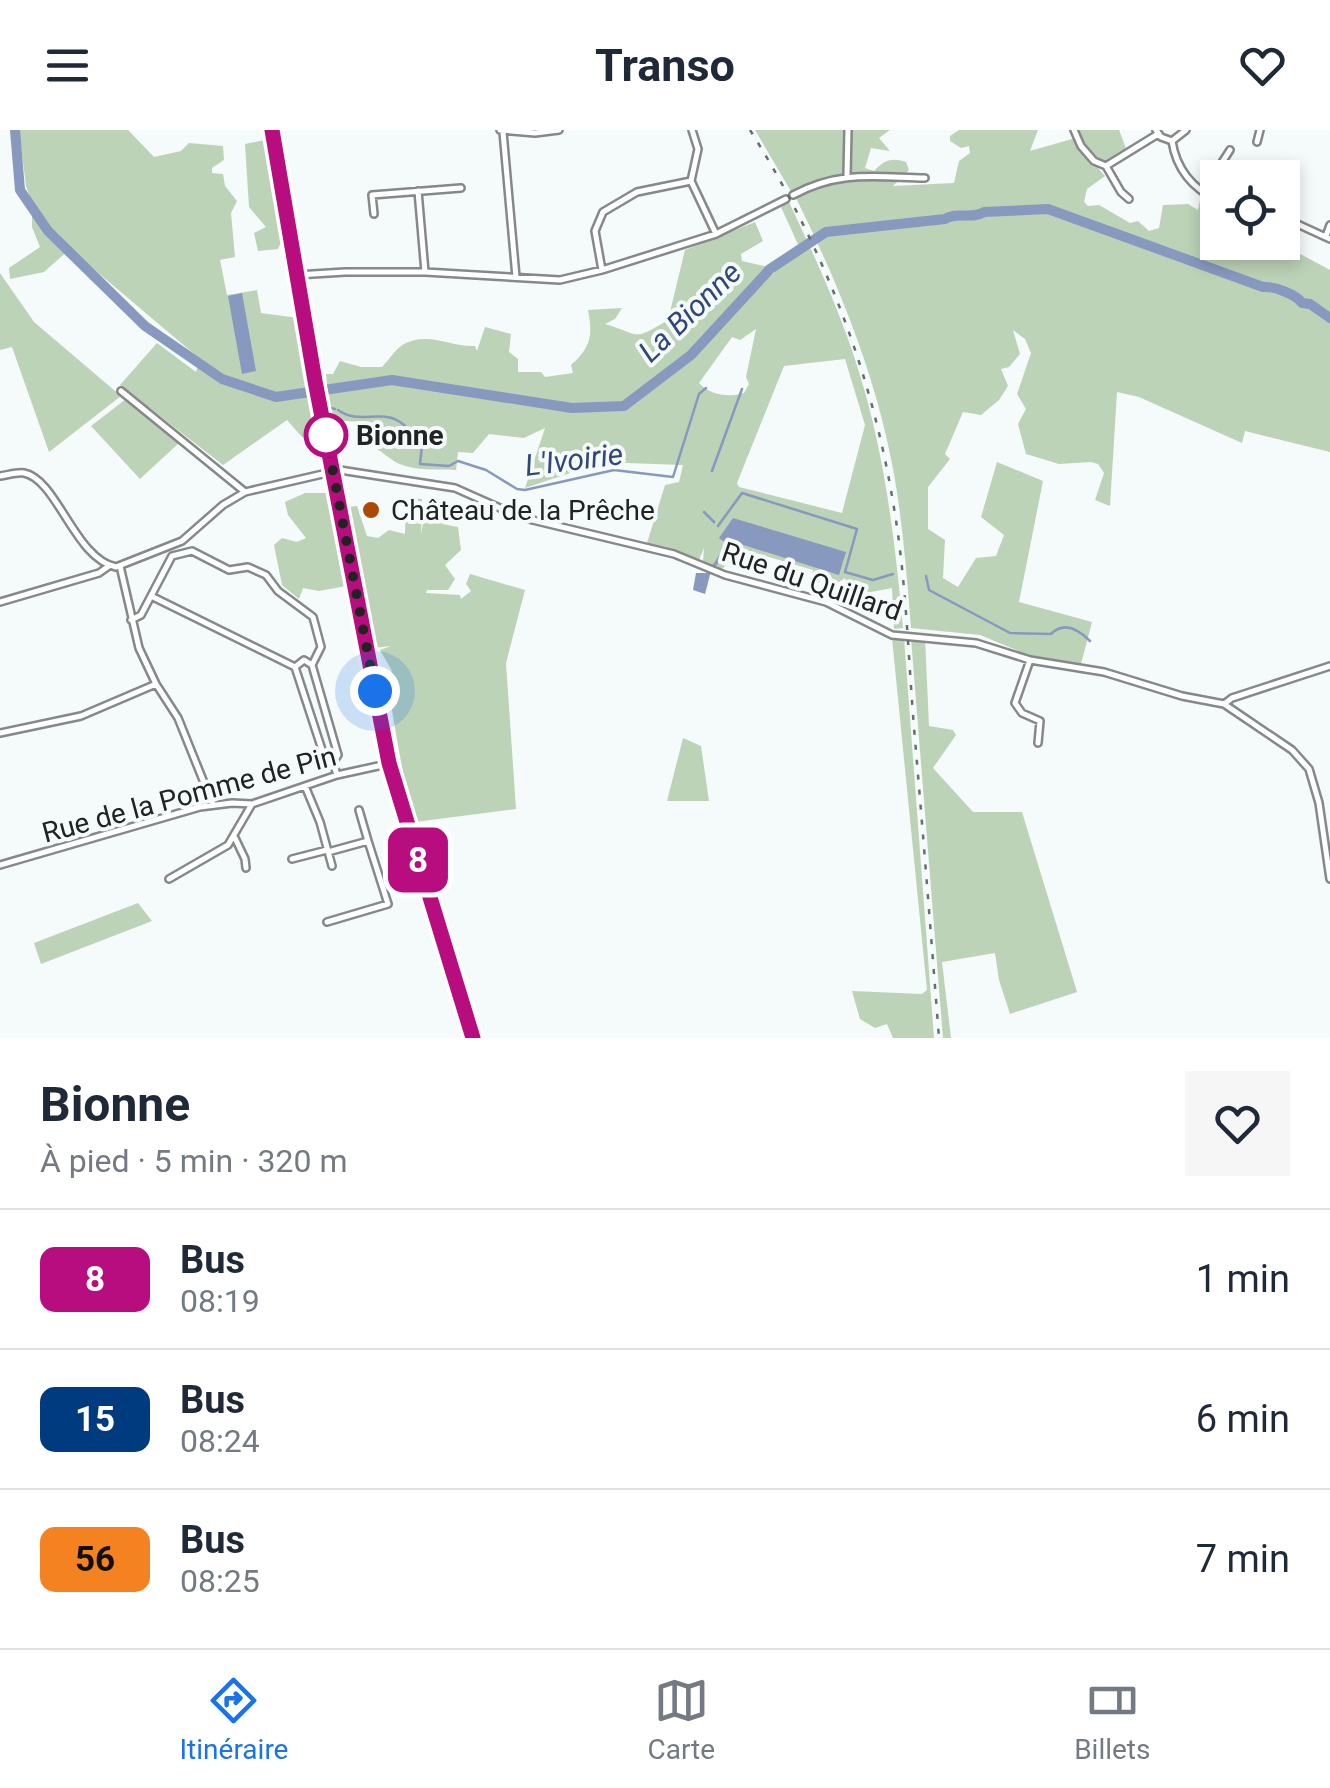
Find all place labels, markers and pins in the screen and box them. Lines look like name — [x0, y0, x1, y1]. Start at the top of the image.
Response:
marker: Bionne — [305, 414, 347, 456]
place label: Bionne — [356, 419, 444, 452]
place label: Château de la Prêche — [391, 494, 655, 527]
marker: Château de la Prêche — [360, 499, 382, 521]

